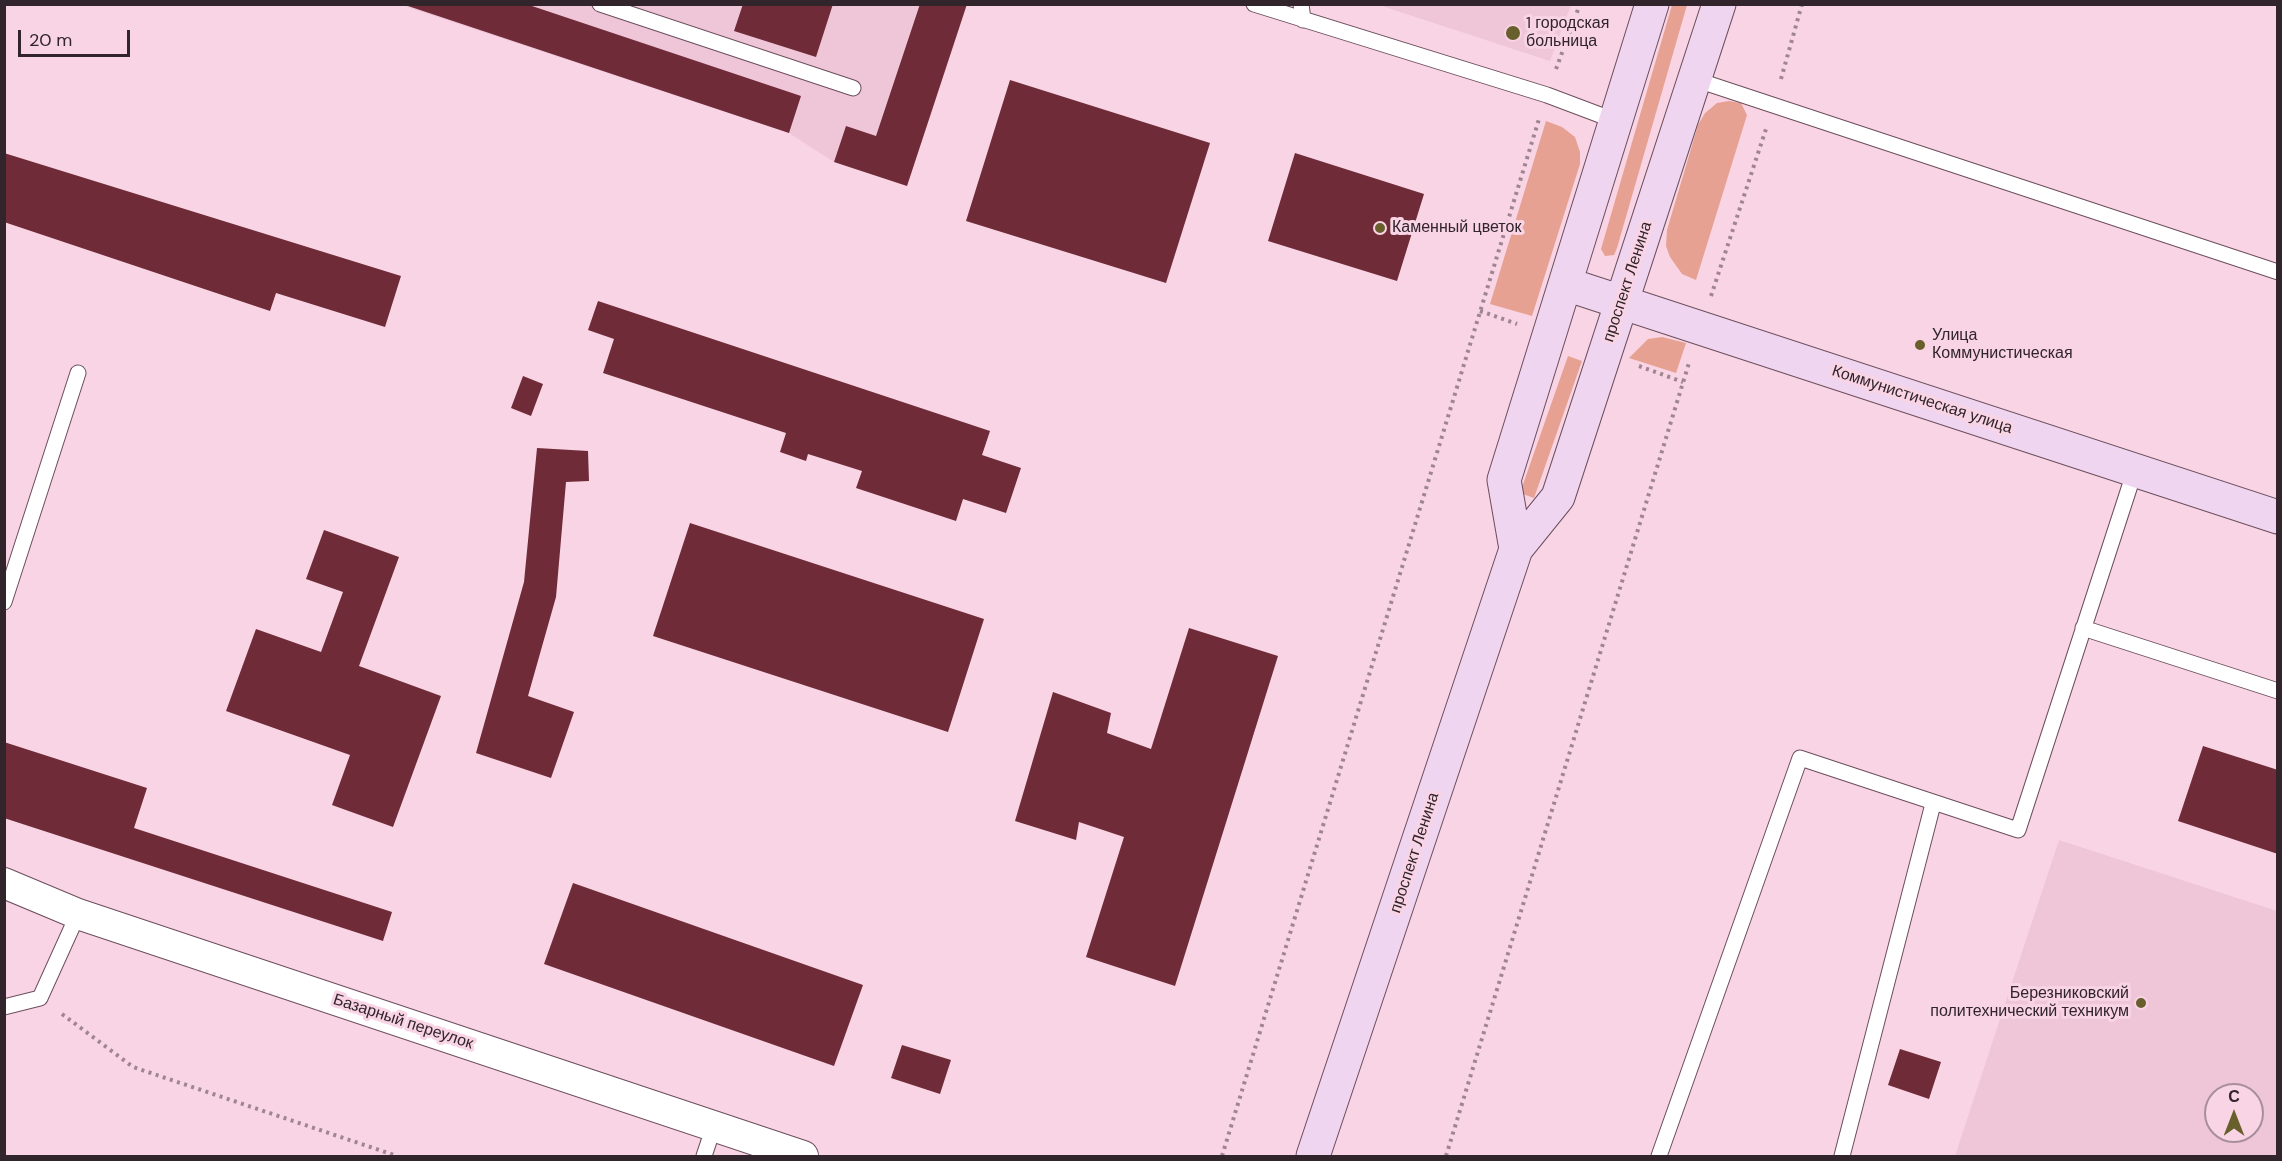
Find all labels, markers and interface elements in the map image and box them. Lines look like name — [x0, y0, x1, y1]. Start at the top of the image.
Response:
place label: 1 городская больница — [1526, 14, 1609, 52]
scale bar — [21, 18, 134, 56]
marker: 1 городская больница — [1504, 24, 1522, 42]
text: 20 m — [29, 28, 72, 52]
place label: Каменный цветок — [1392, 218, 1521, 238]
street label: проспект Ленина — [1599, 219, 1657, 345]
marker: Каменный цветок — [1373, 221, 1387, 235]
place label: Улица Коммунистическая — [1932, 326, 2073, 364]
marker: Улица Коммунистическая — [1913, 338, 1927, 352]
street label: Коммунистическая улица — [1829, 362, 2015, 438]
street label: проспект Ленина — [1386, 790, 1444, 916]
place label: Березниковский политехнический техникум — [1930, 984, 2129, 1022]
street label: Базарный переулок — [331, 990, 475, 1054]
marker: Березниковский политехнический техникум — [2134, 996, 2148, 1010]
north arrow — [2204, 1083, 2264, 1143]
text: С — [2228, 1086, 2240, 1107]

